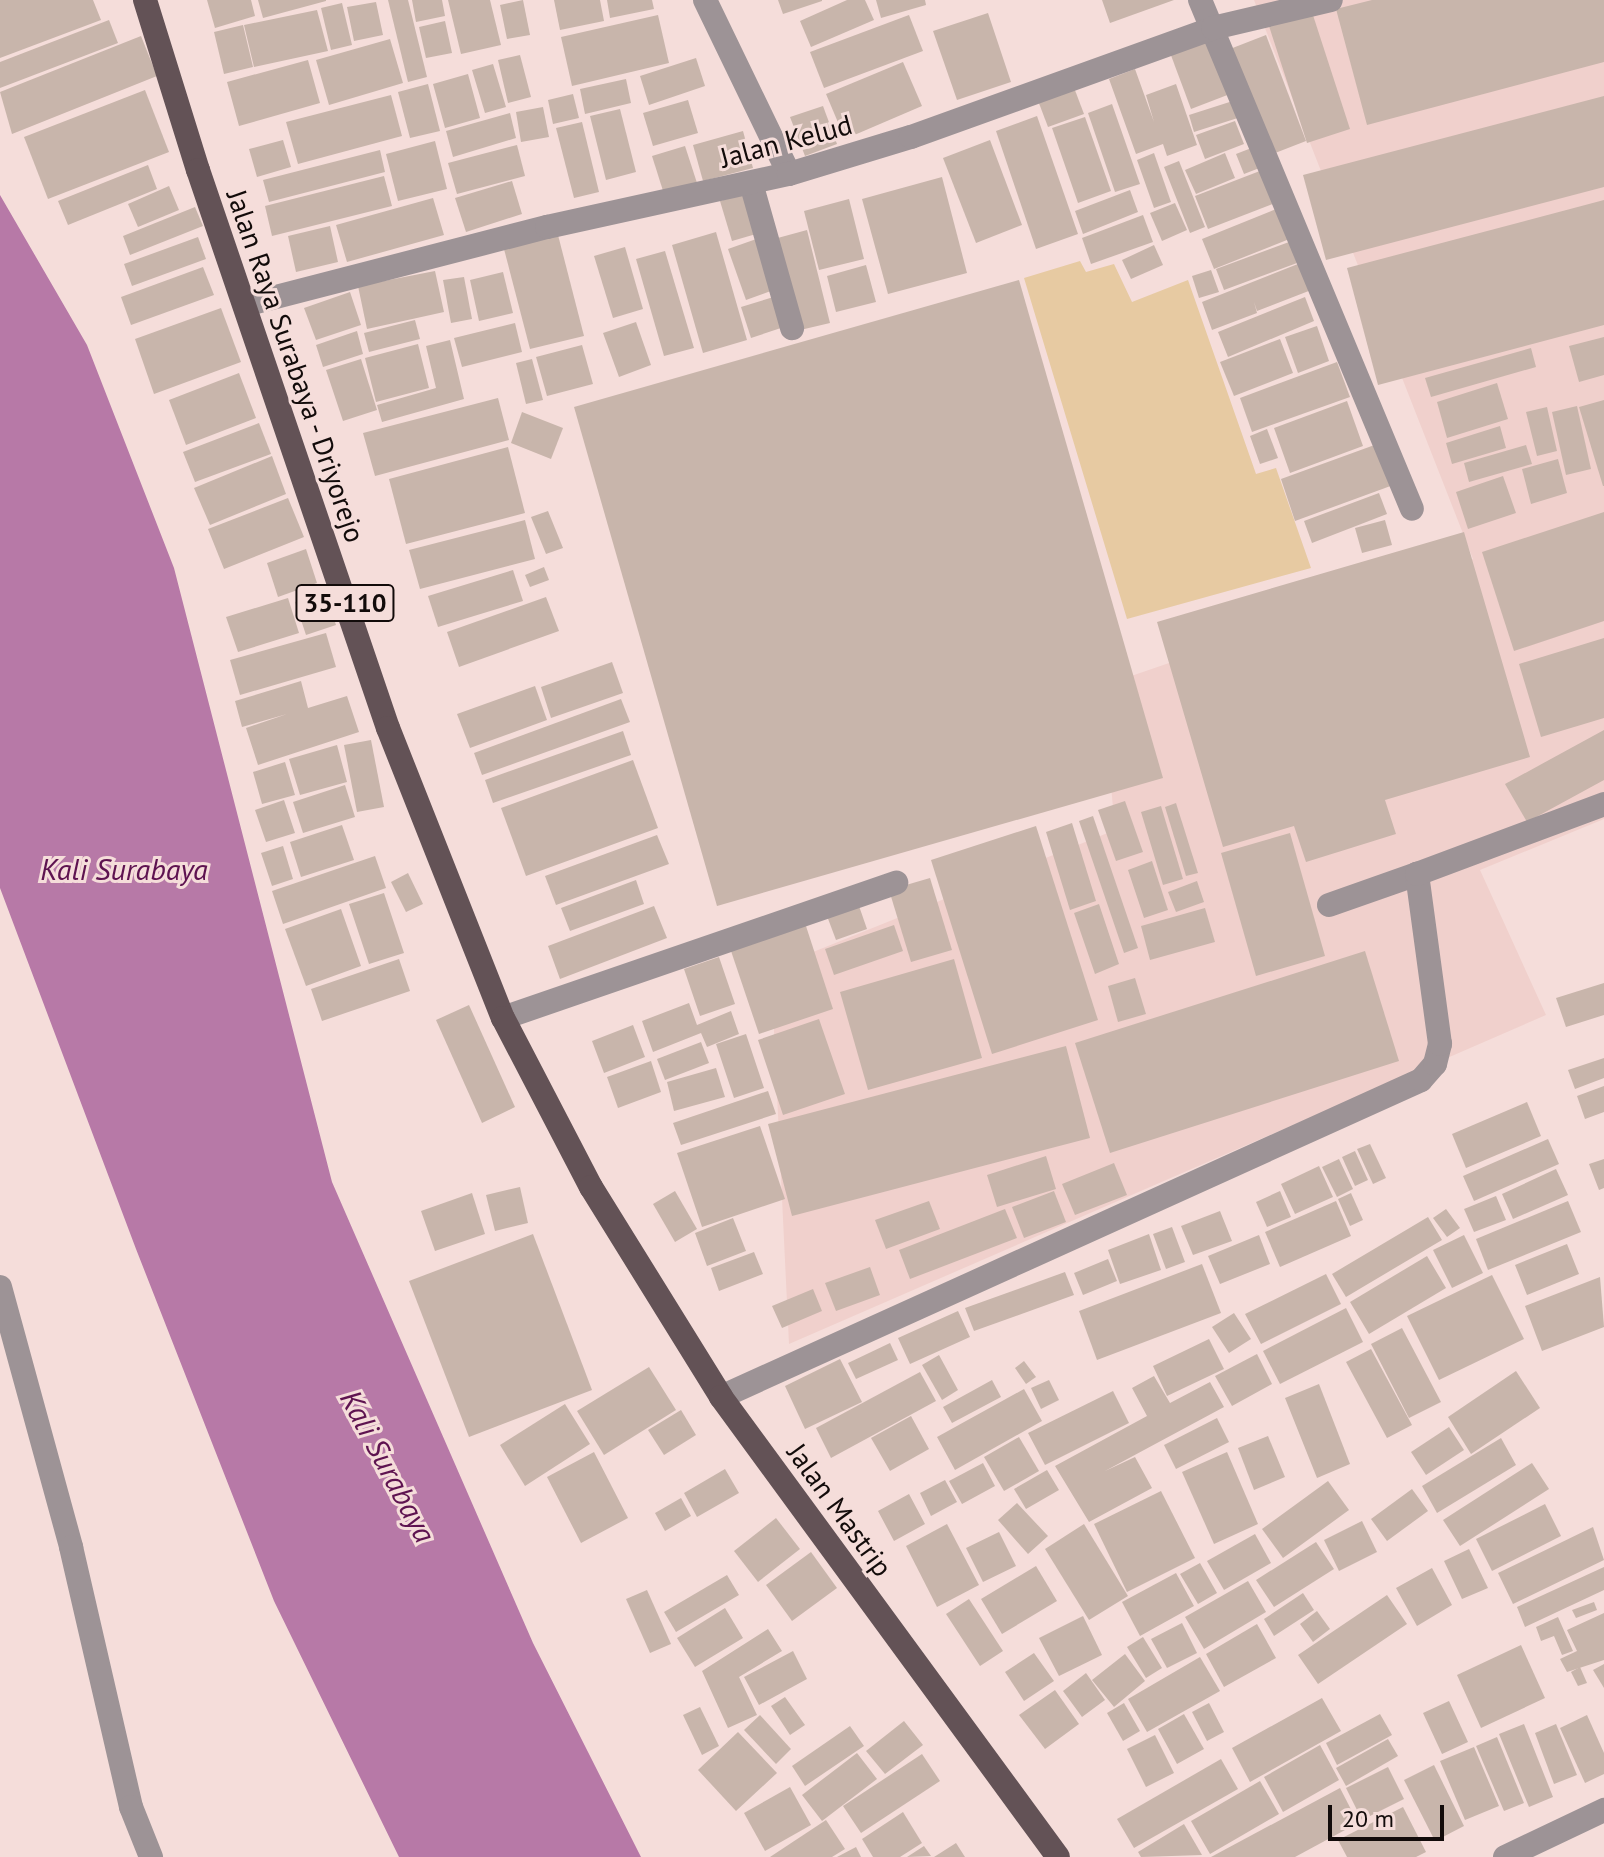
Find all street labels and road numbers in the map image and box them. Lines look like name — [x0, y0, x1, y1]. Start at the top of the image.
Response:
street label: Jalan Kelud — [716, 107, 856, 175]
street label: Jalan Raya Surabaya - Driyorejo — [219, 183, 373, 549]
road number: 35-110 — [295, 581, 395, 625]
street label: Jalan Mastrip — [780, 1437, 900, 1583]

